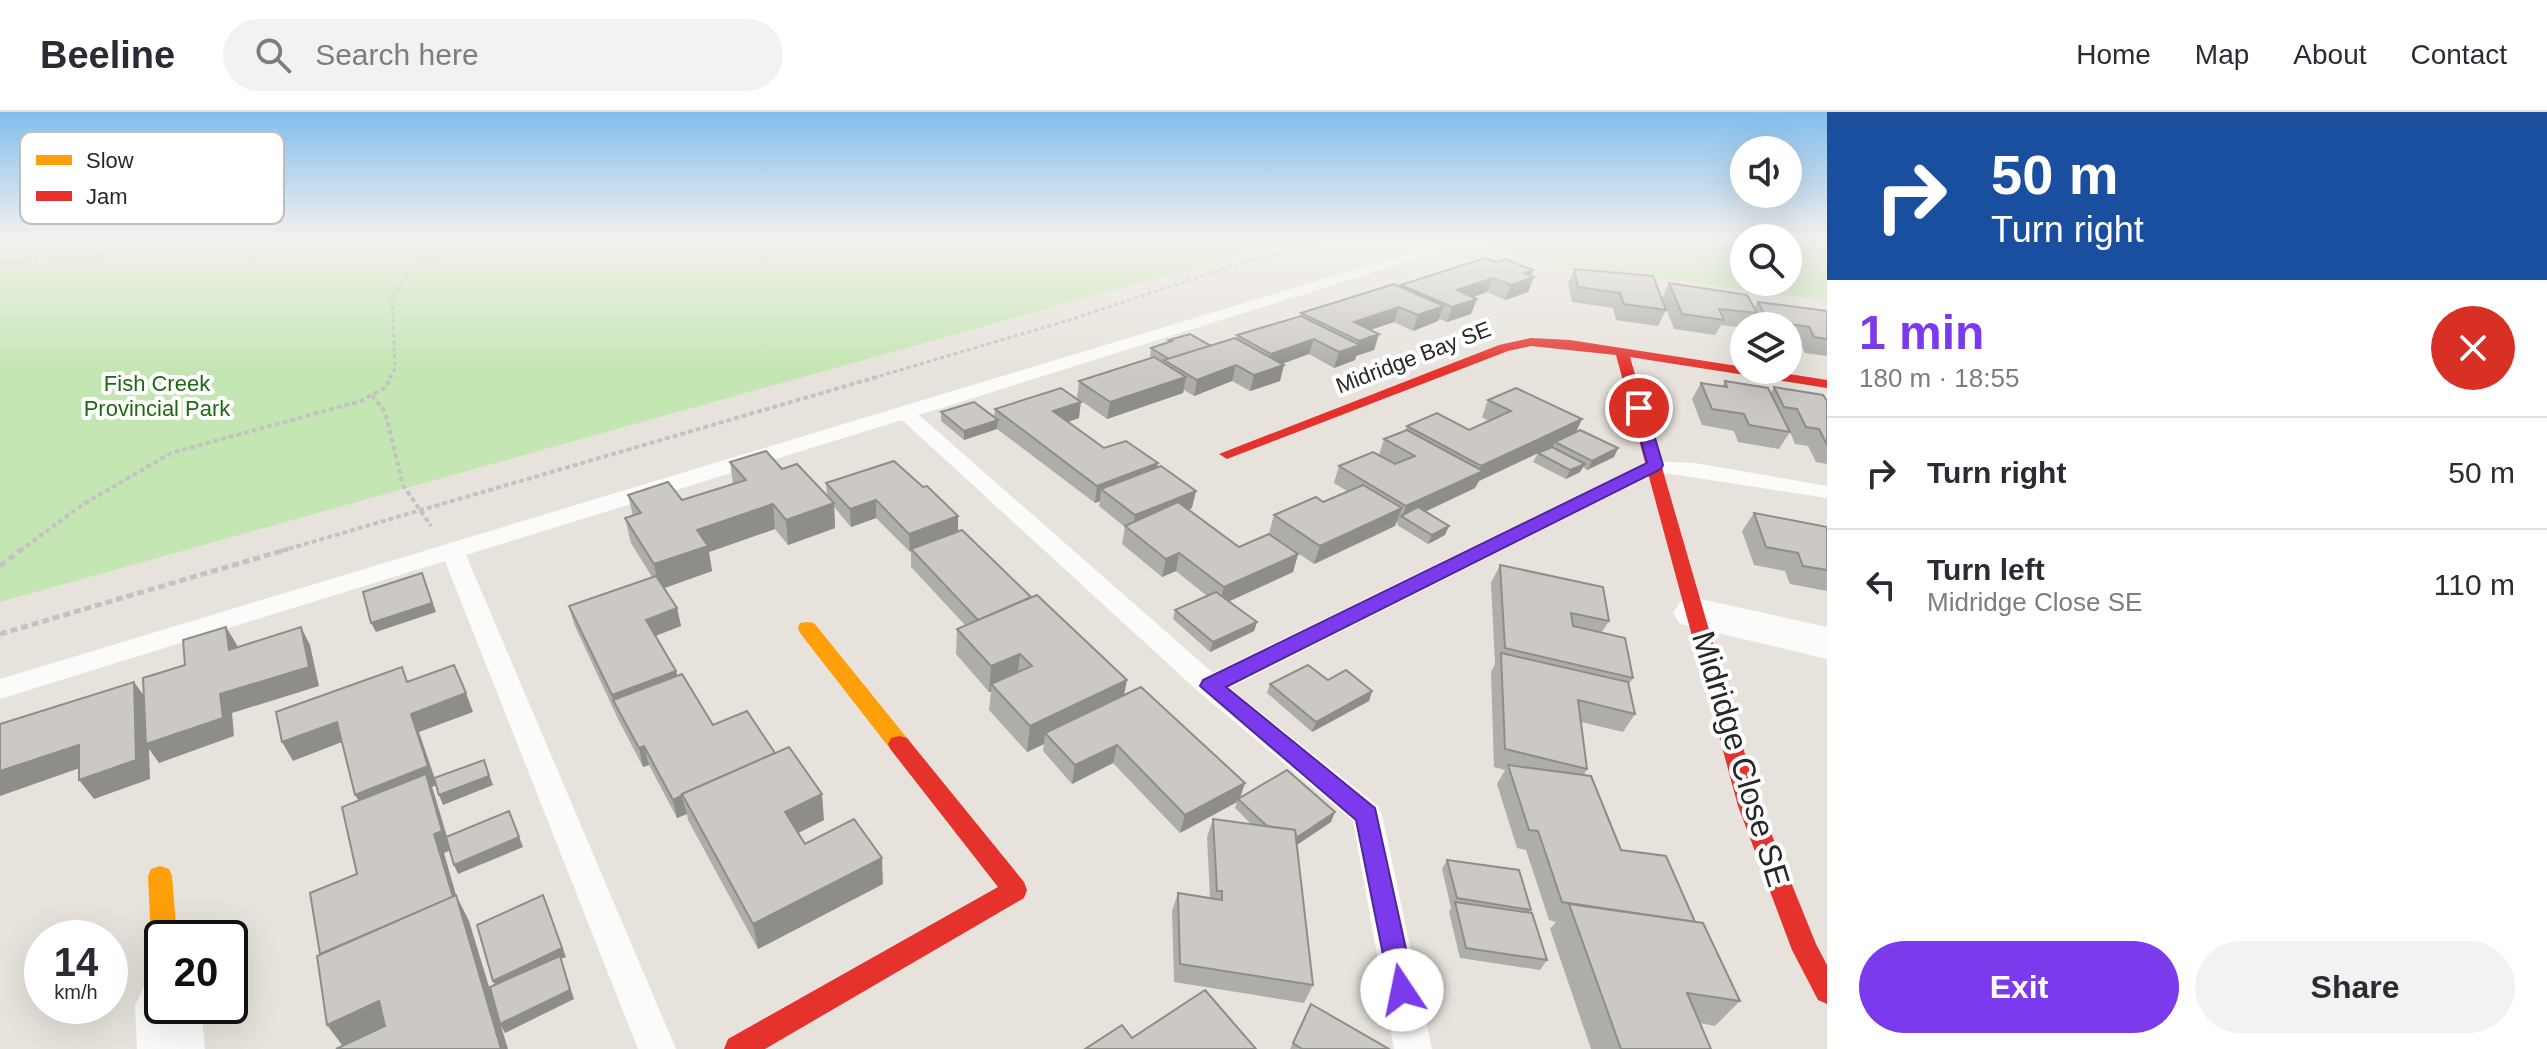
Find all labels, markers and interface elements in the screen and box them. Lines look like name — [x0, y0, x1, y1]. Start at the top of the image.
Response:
search box — [223, 19, 783, 91]
icon: search — [251, 33, 295, 77]
text: Beeline — [40, 34, 175, 76]
text: Search here — [315, 38, 479, 71]
text: Home — [2076, 39, 2151, 70]
text: Map — [2195, 39, 2249, 70]
text: About — [2293, 39, 2367, 70]
text: Contact — [2411, 39, 2507, 70]
legend — [20, 132, 284, 224]
map controls — [1730, 136, 1802, 384]
button: sound — [1730, 136, 1802, 208]
text: 50 m — [1991, 143, 2119, 206]
icon: right — [1859, 144, 1963, 248]
text: Slow — [86, 148, 134, 173]
text: Jam — [86, 184, 128, 209]
text: Turn right — [1991, 209, 2144, 250]
button: search — [1730, 224, 1802, 296]
text: 1 min — [1859, 306, 1984, 359]
button: close — [2431, 306, 2515, 390]
button: layers — [1730, 312, 1802, 384]
street label: Midridge Bay SE — [1332, 316, 1494, 398]
text: 180 m · 18:55 — [1859, 363, 2019, 393]
park label: Fish Creek Provincial Park — [84, 371, 231, 421]
pin — [1605, 374, 1673, 442]
icon: arrive — [1617, 386, 1661, 430]
icon: right — [1859, 451, 1903, 495]
text: Turn right — [1927, 456, 2066, 489]
text: 50 m — [2448, 456, 2515, 489]
text: Turn left — [1927, 553, 2045, 586]
icon: left — [1859, 563, 1903, 607]
text: 110 m — [2434, 568, 2515, 601]
text: Midridge Close SE — [1927, 587, 2142, 617]
street label: Midridge Close SE — [1685, 627, 1797, 891]
speed limit sign: 20 — [144, 920, 248, 1024]
text: 14 — [54, 940, 98, 984]
button: Exit — [1859, 941, 2179, 1033]
button: Share — [2195, 941, 2515, 1033]
position arrow — [1360, 948, 1444, 1032]
text: km/h — [54, 981, 98, 1003]

